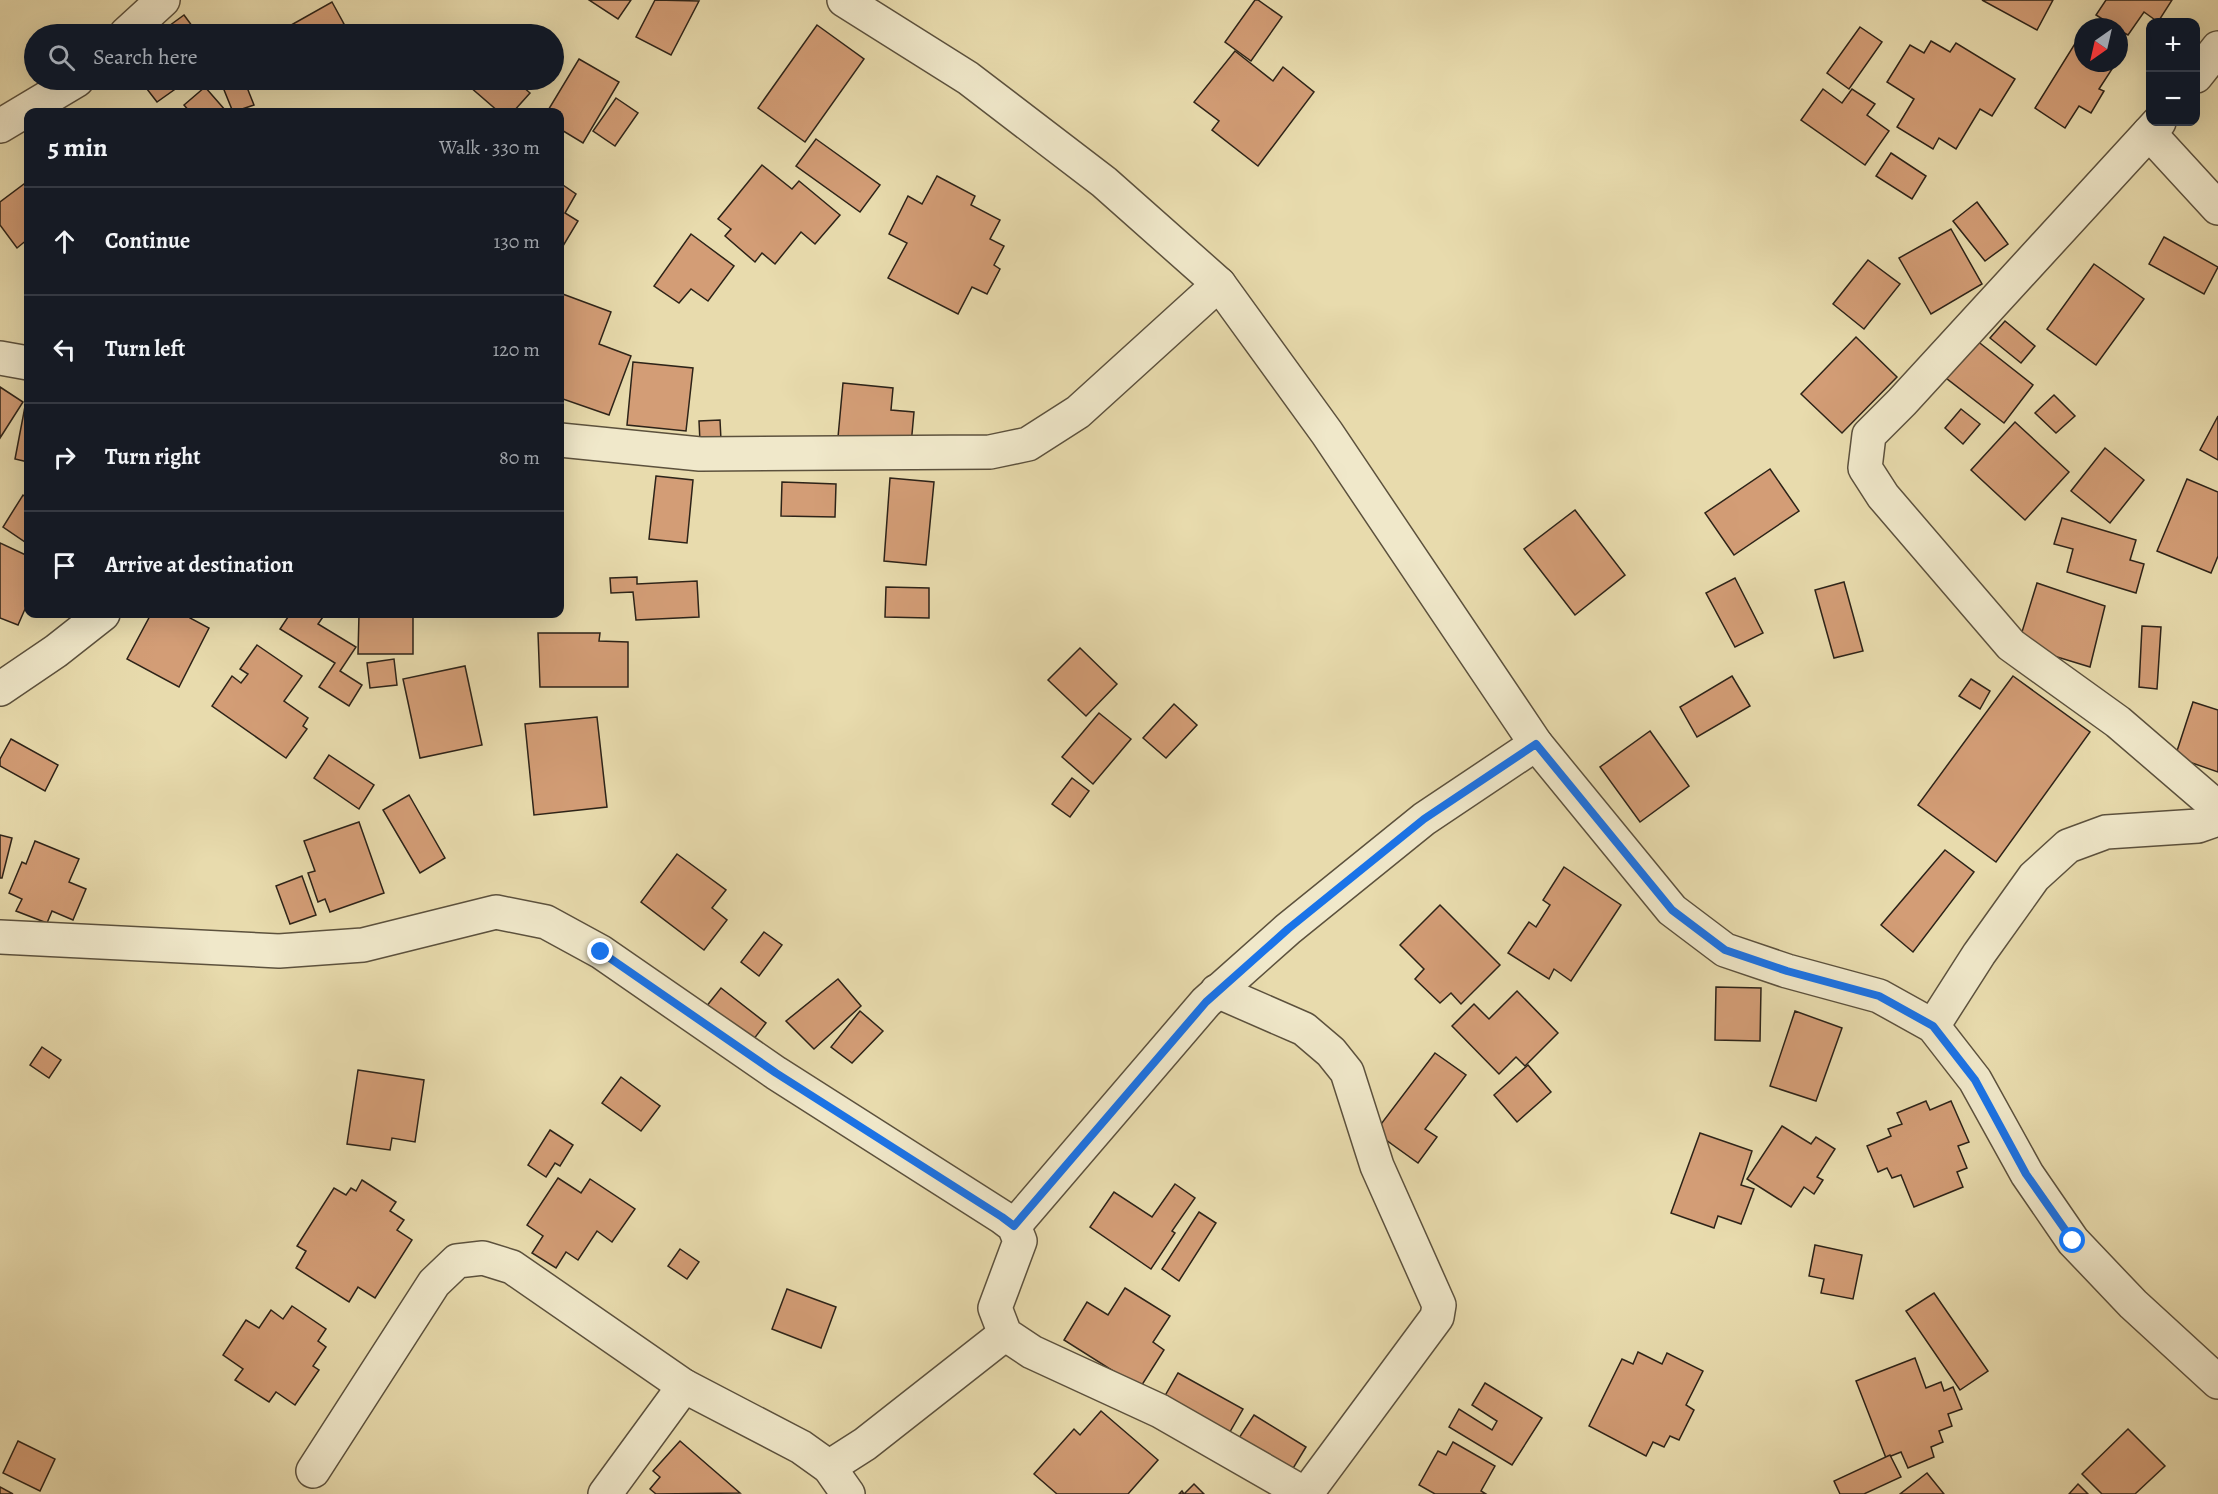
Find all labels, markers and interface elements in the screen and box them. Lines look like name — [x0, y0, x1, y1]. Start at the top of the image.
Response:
north arrow — [2074, 18, 2128, 72]
map controls — [2146, 18, 2200, 126]
button: + — [2146, 18, 2200, 72]
search box — [24, 24, 564, 90]
icon: search — [45, 41, 78, 74]
text: Search here — [93, 42, 198, 72]
button: − — [2146, 72, 2200, 126]
text: 5 min — [48, 130, 108, 165]
text: Walk · 330 m — [439, 134, 540, 161]
icon: ahead — [48, 225, 81, 258]
text: Continue — [105, 226, 190, 256]
text: 130 m — [494, 228, 540, 255]
icon: left — [48, 333, 81, 366]
text: Turn left — [105, 334, 185, 364]
text: 120 m — [492, 336, 540, 363]
icon: right — [48, 441, 81, 474]
text: Turn right — [105, 442, 201, 472]
text: 80 m — [499, 444, 540, 471]
icon: arrive — [48, 549, 81, 582]
text: Arrive at destination — [105, 550, 294, 580]
route end — [587, 938, 613, 964]
route start — [2059, 1227, 2085, 1253]

